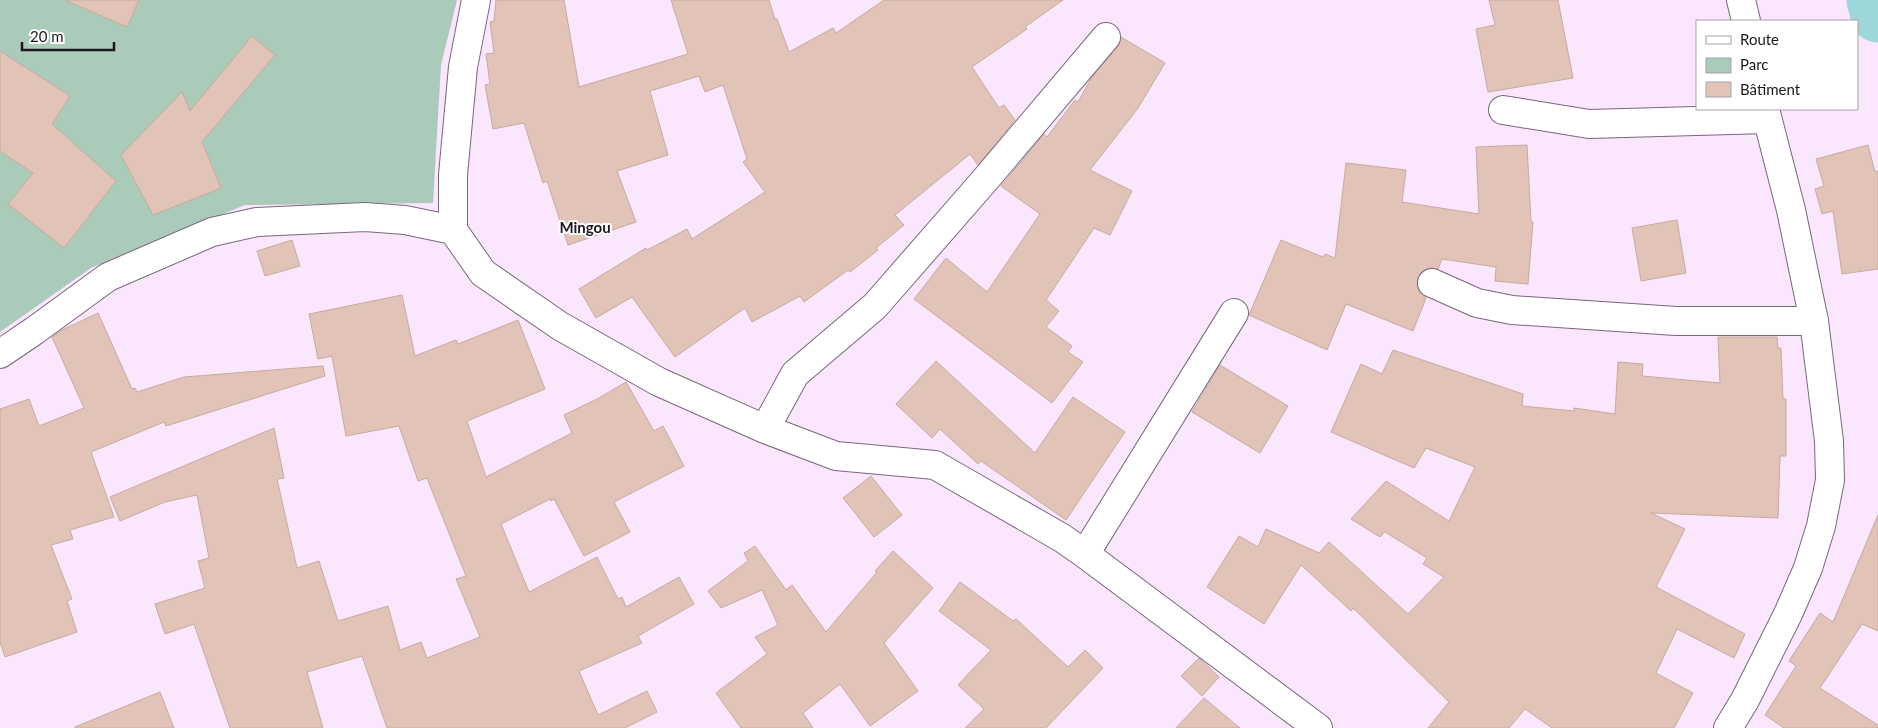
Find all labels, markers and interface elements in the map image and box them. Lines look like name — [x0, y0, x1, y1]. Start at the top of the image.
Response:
scale bar — [22, 20, 115, 52]
legend — [1696, 20, 1858, 110]
text: 20 m — [30, 27, 64, 45]
text: Route — [1740, 30, 1779, 48]
text: Parc — [1740, 55, 1769, 73]
text: Bâtiment — [1740, 80, 1801, 98]
district label: Mingou — [559, 218, 611, 236]

